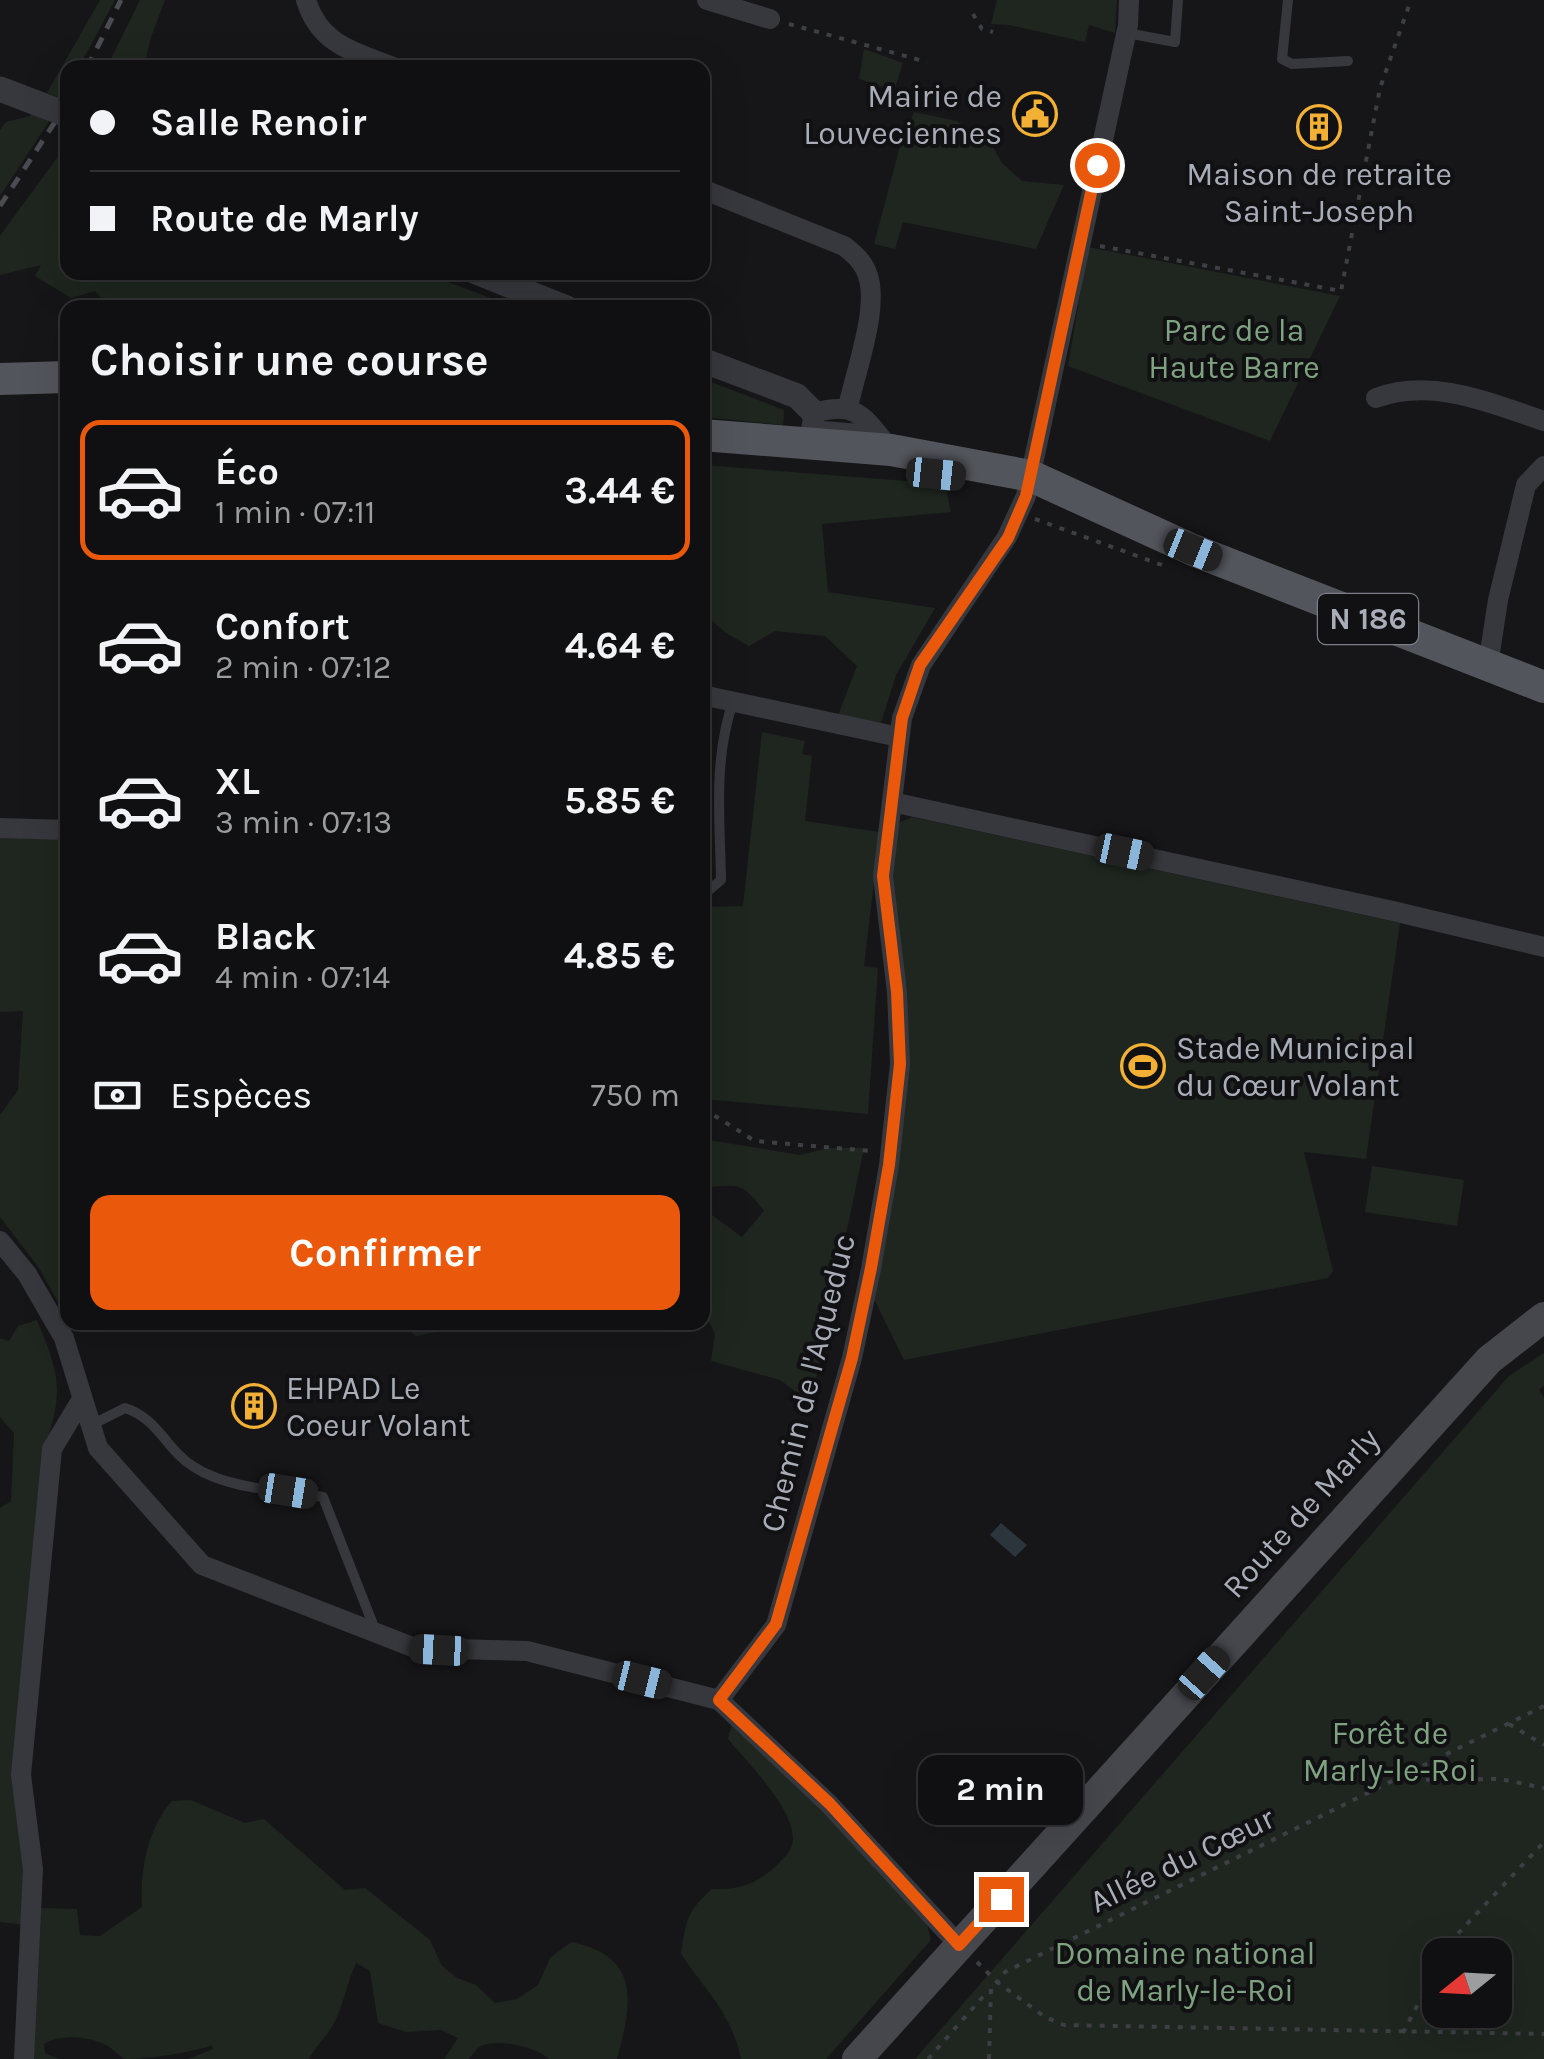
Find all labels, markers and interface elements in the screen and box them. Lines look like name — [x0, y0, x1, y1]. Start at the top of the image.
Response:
place label: Mairie de Louveciennes — [803, 78, 1002, 152]
public building icon: Mairie de Louveciennes — [1012, 91, 1058, 137]
text: Salle Renoir — [150, 100, 367, 145]
building icon: Maison de retraite Saint-Joseph — [1296, 104, 1342, 150]
route start — [1075, 143, 1120, 188]
place label: Maison de retraite Saint-Joseph — [1186, 156, 1452, 230]
text: Route de Marly — [150, 196, 419, 241]
park label: Parc de la Haute Barre — [1148, 312, 1320, 386]
text: Choisir une course — [90, 334, 489, 386]
icon: car — [95, 445, 185, 535]
text: Éco — [215, 449, 279, 494]
car — [905, 456, 967, 492]
text: 3.44 € — [564, 468, 675, 513]
text: 1 min · 07:11 — [215, 494, 375, 531]
car — [1160, 525, 1226, 575]
road number: N 186 — [1318, 594, 1418, 644]
icon: car — [95, 600, 185, 690]
text: Confort — [215, 604, 350, 649]
text: 4.64 € — [565, 623, 675, 668]
text: 2 min · 07:12 — [215, 649, 391, 686]
icon: car — [95, 755, 185, 845]
text: XL — [215, 759, 260, 804]
text: 5.85 € — [564, 778, 675, 823]
text: 3 min · 07:13 — [215, 804, 392, 841]
car — [1092, 831, 1156, 873]
icon: car — [95, 910, 185, 1000]
text: Black — [215, 914, 316, 959]
text: 4.85 € — [564, 933, 675, 978]
text: 4 min · 07:14 — [215, 959, 390, 996]
place label: Stade Municipal du Cœur Volant — [1176, 1030, 1415, 1104]
sports icon: Stade Municipal du Cœur Volant — [1120, 1043, 1166, 1089]
icon: cash — [90, 1068, 145, 1123]
text: Espèces — [170, 1073, 312, 1118]
text: 750 m — [590, 1077, 680, 1114]
button: Confirmer — [90, 1195, 680, 1310]
street label: Chemin de l'Aqueduc — [753, 1230, 863, 1536]
place label: EHPAD Le Coeur Volant — [286, 1370, 470, 1444]
building icon: EHPAD Le Coeur Volant — [231, 1383, 277, 1429]
street label: Route de Marly — [1215, 1420, 1387, 1606]
car — [256, 1471, 320, 1511]
car — [408, 1633, 470, 1667]
car — [1173, 1641, 1235, 1705]
car — [609, 1658, 675, 1702]
park label: Forêt de Marly-le-Roi — [1303, 1715, 1477, 1789]
callout: 2 min — [918, 1754, 1084, 1824]
text: 2 min — [956, 1771, 1045, 1808]
street label: Allée du Cœur — [1084, 1799, 1280, 1921]
route end — [979, 1877, 1024, 1922]
park label: Domaine national de Marly-le-Roi — [1055, 1935, 1315, 2009]
north arrow — [1422, 1938, 1512, 2028]
map controls — [1422, 1938, 1512, 2028]

